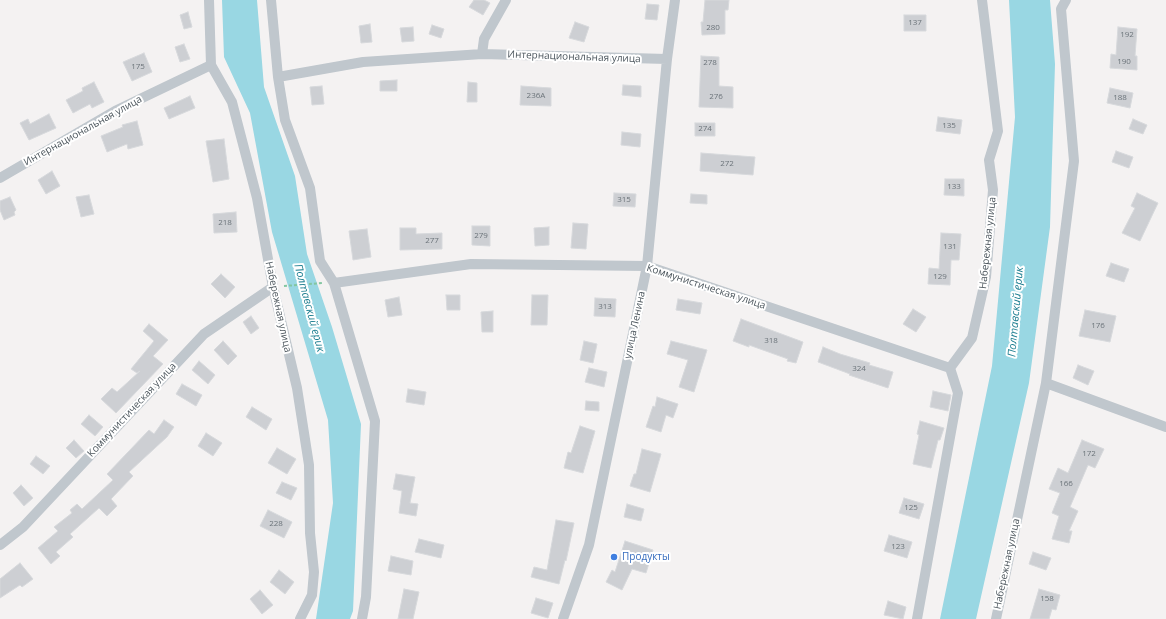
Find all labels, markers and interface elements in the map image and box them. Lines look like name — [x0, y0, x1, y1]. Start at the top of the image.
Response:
house number: 137 — [908, 18, 922, 28]
house number: 280 — [706, 23, 720, 33]
house number: 192 — [1120, 30, 1134, 40]
street label: Интернациональная улица — [507, 49, 641, 65]
house number: 190 — [1117, 57, 1131, 67]
house number: 278 — [703, 58, 717, 68]
house number: 175 — [131, 62, 145, 72]
house number: 236А — [527, 91, 545, 101]
house number: 276 — [709, 92, 723, 102]
street label: Интернациональная улица — [22, 93, 144, 169]
house number: 188 — [1113, 93, 1127, 103]
house number: 135 — [942, 121, 956, 131]
house number: 274 — [698, 124, 712, 134]
house number: 272 — [720, 159, 734, 169]
house number: 133 — [947, 182, 961, 192]
house number: 315 — [617, 195, 631, 205]
street label: Набережная улица — [977, 196, 999, 290]
house number: 218 — [218, 218, 232, 228]
house number: 279 — [474, 231, 488, 241]
house number: 277 — [425, 236, 439, 246]
house number: 131 — [943, 242, 957, 252]
street label: Набережная улица — [263, 261, 293, 353]
street label: Коммунистическая улица — [645, 262, 767, 312]
water label: Полтавский ерик — [291, 263, 327, 353]
water label: Полтавский ерик — [1005, 266, 1027, 358]
house number: 129 — [933, 272, 947, 282]
street label: улица Ленина — [622, 290, 648, 360]
house number: 313 — [598, 302, 612, 312]
house number: 176 — [1091, 321, 1105, 331]
house number: 318 — [764, 336, 778, 346]
street label: Коммунистическая улица — [85, 360, 179, 460]
house number: 324 — [852, 364, 866, 374]
house number: 172 — [1082, 449, 1096, 459]
house number: 166 — [1059, 479, 1073, 489]
house number: 125 — [904, 503, 918, 513]
street label: Набережная улица — [992, 518, 1022, 610]
house number: 228 — [269, 519, 283, 529]
house number: 123 — [891, 542, 905, 552]
place label: Продукты — [622, 551, 670, 563]
marker: Продукты — [609, 552, 619, 562]
house number: 158 — [1040, 594, 1054, 604]

